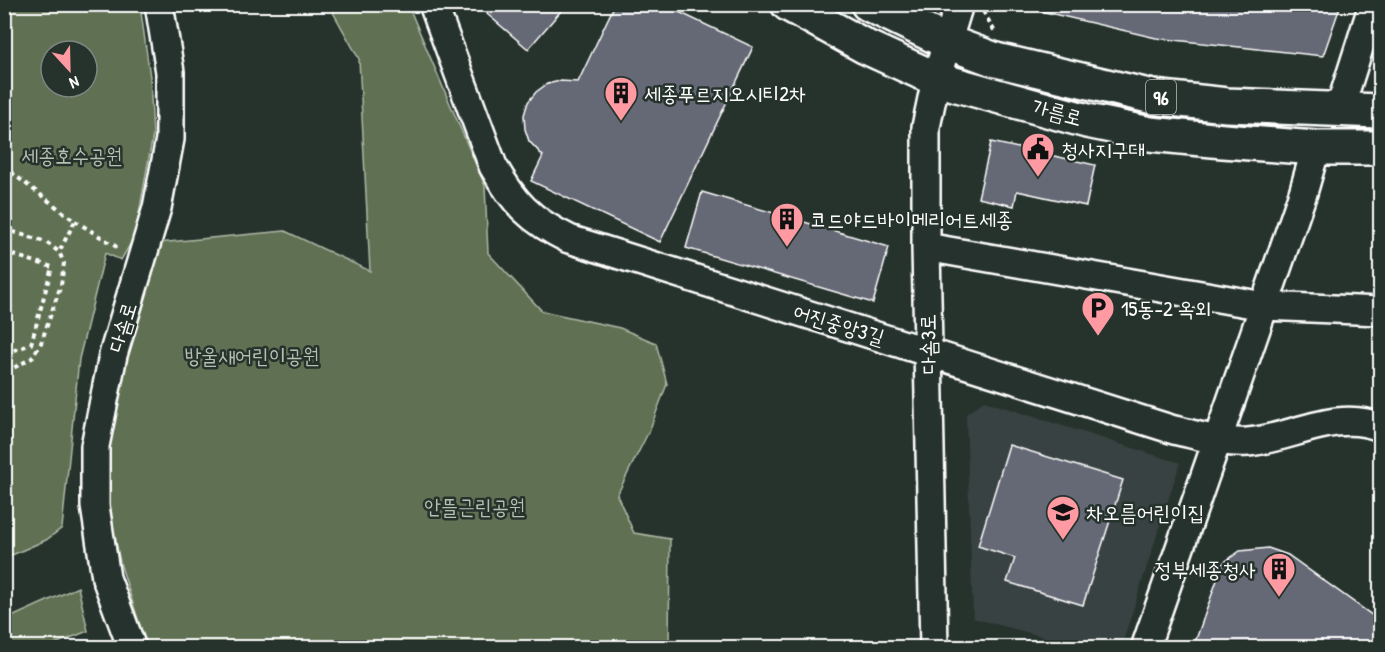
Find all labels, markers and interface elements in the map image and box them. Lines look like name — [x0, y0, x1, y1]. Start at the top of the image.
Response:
north arrow — [39, 39, 99, 99]
text: N — [66, 71, 83, 95]
building icon: 세종푸르지오시티2차 — [603, 75, 639, 122]
place label: 세종푸르지오시티2차 — [644, 79, 806, 108]
road number: 96 — [1146, 80, 1176, 114]
street label: 가름로 — [1029, 91, 1085, 133]
public building icon: 청사지구대 — [1020, 131, 1056, 178]
place label: 청사지구대 — [1061, 135, 1146, 164]
park label: 세종호수공원 — [21, 141, 123, 170]
building icon: 코드야드바이메리어트세종 — [769, 201, 805, 248]
place label: 코드야드바이메리어트세종 — [810, 205, 1013, 234]
parking icon: 15동-2 옥외 — [1080, 290, 1116, 337]
place label: 15동-2 옥외 — [1121, 294, 1211, 323]
street label: 어진중앙3길 — [790, 296, 888, 352]
street label: 다솜로 — [101, 299, 143, 355]
street label: 다솜3로 — [913, 314, 943, 374]
park label: 방울새어린이공원 — [184, 341, 320, 370]
park label: 안뜰근린공원 — [424, 492, 526, 521]
school or university icon: 차오름어린이집 — [1045, 494, 1081, 541]
place label: 차오름어린이집 — [1086, 498, 1204, 527]
building icon: 정부세종청사 — [1261, 551, 1297, 598]
place label: 정부세종청사 — [1155, 555, 1256, 584]

